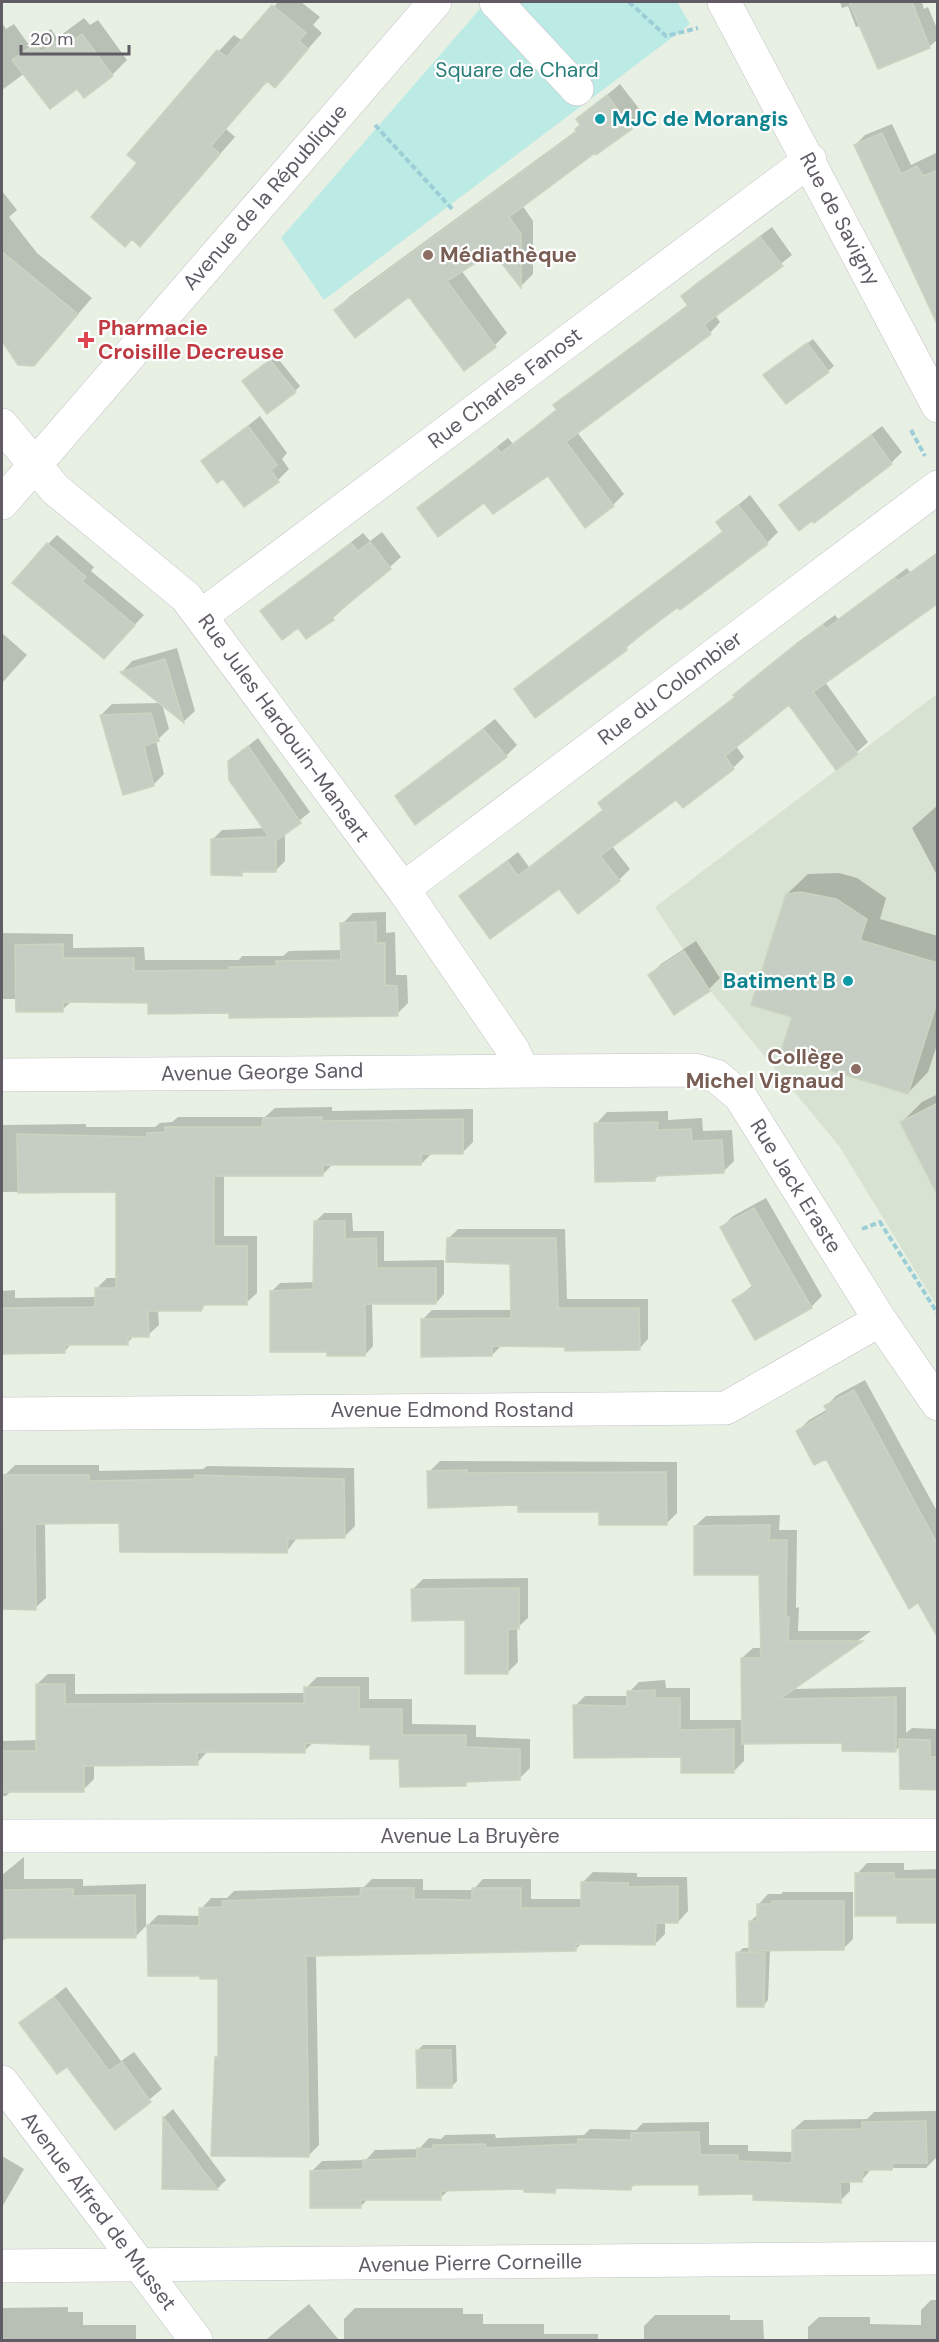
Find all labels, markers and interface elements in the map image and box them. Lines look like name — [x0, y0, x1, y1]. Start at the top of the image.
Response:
scale bar — [21, 18, 129, 56]
text: 20 m — [30, 27, 73, 51]
park label: Square de Chard — [435, 56, 599, 84]
street label: Avenue de la République — [176, 98, 354, 296]
place label: MJC de Morangis — [612, 105, 788, 133]
marker: MJC de Morangis — [593, 112, 607, 126]
street label: Rue de Savigny — [793, 147, 887, 291]
place label: Médiathèque — [440, 241, 577, 269]
marker: Médiathèque — [421, 248, 435, 262]
place label: Pharmacie Croisille Decreuse — [98, 314, 284, 366]
street label: Rue Charles Fanost — [422, 321, 588, 455]
marker: Pharmacie Croisille Decreuse — [79, 333, 93, 347]
street label: Rue Jules Hardouin-Mansart — [192, 608, 376, 848]
street label: Rue du Colombier — [592, 624, 748, 752]
place label: Batiment B — [723, 967, 836, 995]
marker: Batiment B — [841, 974, 855, 988]
place label: Collège Michel Vignaud — [686, 1043, 844, 1095]
street label: Avenue George Sand — [161, 1056, 363, 1088]
marker: Collège Michel Vignaud — [849, 1062, 863, 1076]
street label: Rue Jack Eraste — [744, 1114, 848, 1258]
street label: Avenue Edmond Rostand — [330, 1396, 574, 1424]
street label: Avenue La Bruyère — [380, 1822, 560, 1850]
street label: Avenue Alfred de Musset — [15, 2106, 183, 2316]
street label: Avenue Pierre Corneille — [358, 2247, 582, 2279]

